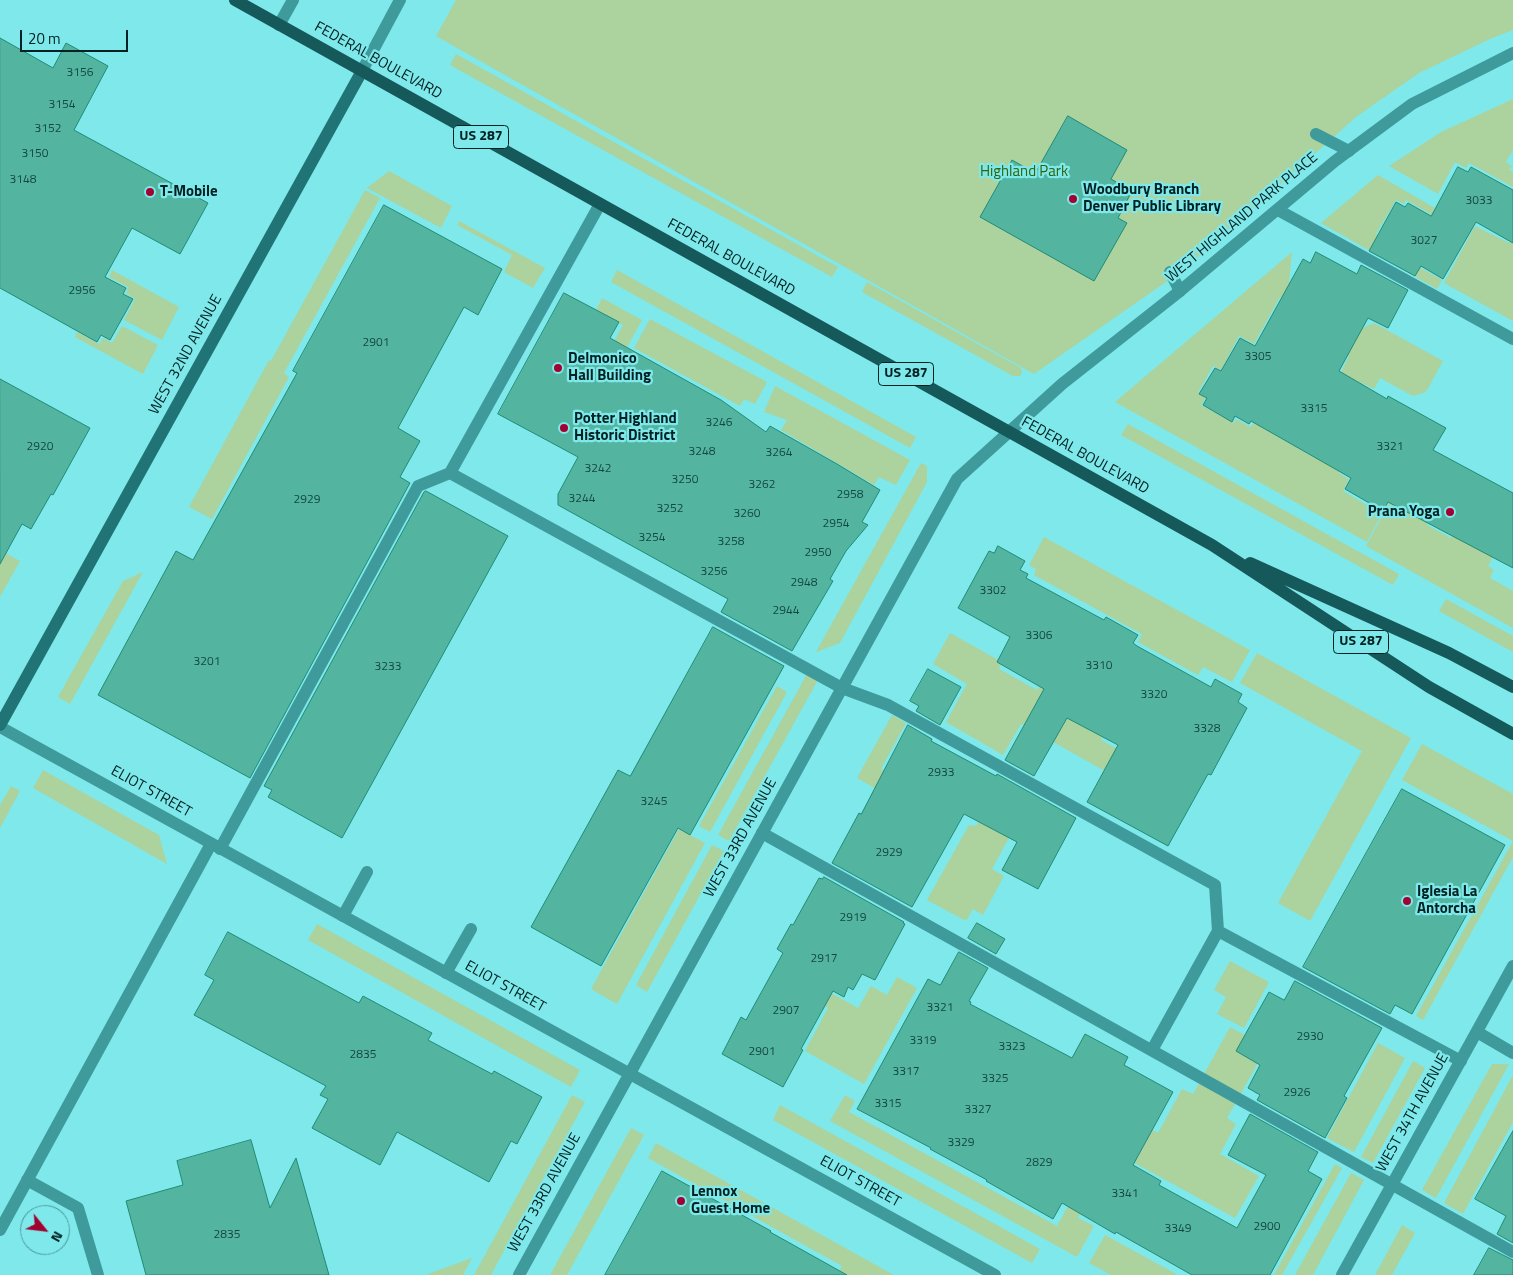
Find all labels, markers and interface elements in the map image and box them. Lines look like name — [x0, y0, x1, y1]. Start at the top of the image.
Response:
street label: FEDERAL BOULEVARD — [311, 18, 445, 104]
scale bar — [22, 20, 130, 52]
text: 20 m — [28, 27, 61, 50]
house number: 3156 — [67, 66, 93, 80]
house number: 3154 — [49, 98, 75, 112]
house number: 3152 — [35, 122, 61, 136]
road number: US 287 — [454, 125, 508, 148]
house number: 3150 — [22, 147, 48, 161]
street label: WEST HIGHLAND PARK PLACE — [1162, 149, 1322, 287]
park label: Highland Park — [980, 163, 1068, 181]
house number: 3148 — [10, 173, 36, 187]
place label: Woodbury Branch Denver Public Library — [1083, 181, 1221, 216]
place label: T-Mobile — [160, 183, 218, 201]
marker: T-Mobile — [144, 186, 156, 198]
marker: Woodbury Branch Denver Public Library — [1067, 193, 1079, 205]
house number: 3033 — [1466, 194, 1492, 208]
street label: FEDERAL BOULEVARD — [664, 215, 798, 301]
house number: 3027 — [1411, 234, 1437, 248]
house number: 2956 — [69, 284, 95, 298]
street label: WEST 32ND AVENUE — [146, 292, 226, 418]
house number: 2901 — [363, 336, 389, 350]
place label: Delmonico Hall Building — [568, 350, 651, 385]
house number: 3305 — [1245, 350, 1271, 364]
marker: Delmonico Hall Building — [552, 362, 564, 374]
road number: US 287 — [878, 362, 934, 386]
house number: 3315 — [1301, 402, 1327, 416]
place label: Potter Highland Historic District — [574, 410, 677, 445]
street label: FEDERAL BOULEVARD — [1018, 413, 1152, 499]
house number: 3246 — [706, 416, 732, 430]
marker: Potter Highland Historic District — [558, 422, 570, 434]
house number: 2920 — [27, 440, 53, 454]
house number: 3321 — [1377, 440, 1403, 454]
house number: 3248 — [689, 445, 715, 459]
house number: 3264 — [766, 446, 792, 460]
house number: 3242 — [585, 462, 611, 476]
house number: 3250 — [672, 473, 698, 487]
house number: 3262 — [749, 478, 775, 492]
house number: 2958 — [837, 488, 863, 502]
house number: 3244 — [569, 492, 595, 506]
house number: 2929 — [294, 493, 320, 507]
house number: 3252 — [657, 502, 683, 516]
place label: Prana Yoga — [1368, 503, 1440, 521]
marker: Prana Yoga — [1444, 506, 1456, 518]
house number: 3260 — [734, 507, 760, 521]
house number: 2954 — [823, 517, 849, 531]
house number: 3254 — [639, 531, 665, 545]
house number: 3258 — [718, 535, 744, 549]
house number: 2950 — [805, 546, 831, 560]
house number: 3256 — [701, 565, 727, 579]
house number: 2948 — [791, 576, 817, 590]
house number: 3302 — [980, 584, 1006, 598]
house number: 2944 — [773, 604, 799, 618]
house number: 3306 — [1026, 629, 1052, 643]
road number: US 287 — [1334, 630, 1388, 654]
house number: 3201 — [194, 655, 220, 669]
house number: 3310 — [1086, 659, 1112, 673]
house number: 3233 — [375, 660, 401, 674]
house number: 3320 — [1141, 688, 1167, 702]
house number: 3328 — [1194, 722, 1220, 736]
street label: ELIOT STREET — [107, 762, 195, 822]
house number: 2933 — [928, 766, 954, 780]
street label: WEST 33RD AVENUE — [701, 775, 781, 901]
house number: 3245 — [641, 795, 667, 809]
house number: 2929 — [876, 846, 902, 860]
place label: Iglesia La Antorcha — [1417, 883, 1478, 918]
marker: Iglesia La Antorcha — [1401, 895, 1413, 907]
house number: 2919 — [840, 911, 866, 925]
house number: 2917 — [811, 952, 837, 966]
street label: ELIOT STREET — [461, 957, 549, 1017]
house number: 3321 — [927, 1001, 953, 1015]
house number: 2907 — [773, 1004, 799, 1018]
house number: 2930 — [1297, 1030, 1323, 1044]
house number: 3319 — [910, 1034, 936, 1048]
house number: 3323 — [999, 1040, 1025, 1054]
house number: 2901 — [749, 1045, 775, 1059]
house number: 2835 — [350, 1048, 376, 1062]
street label: WEST 34TH AVENUE — [1373, 1051, 1453, 1175]
house number: 3317 — [893, 1065, 919, 1079]
house number: 3325 — [982, 1072, 1008, 1086]
house number: 2926 — [1284, 1086, 1310, 1100]
house number: 3315 — [875, 1097, 901, 1111]
house number: 3327 — [965, 1103, 991, 1117]
street label: WEST 33RD AVENUE — [505, 1130, 585, 1256]
house number: 3329 — [948, 1136, 974, 1150]
street label: ELIOT STREET — [816, 1152, 904, 1212]
house number: 2829 — [1026, 1156, 1052, 1170]
place label: Lennox Guest Home — [691, 1183, 770, 1218]
house number: 3341 — [1112, 1187, 1138, 1201]
marker: Lennox Guest Home — [675, 1195, 687, 1207]
north arrow — [20, 1205, 70, 1255]
house number: 2900 — [1254, 1220, 1280, 1234]
house number: 3349 — [1165, 1222, 1191, 1236]
text: N — [46, 1228, 69, 1246]
house number: 2835 — [214, 1228, 240, 1242]

